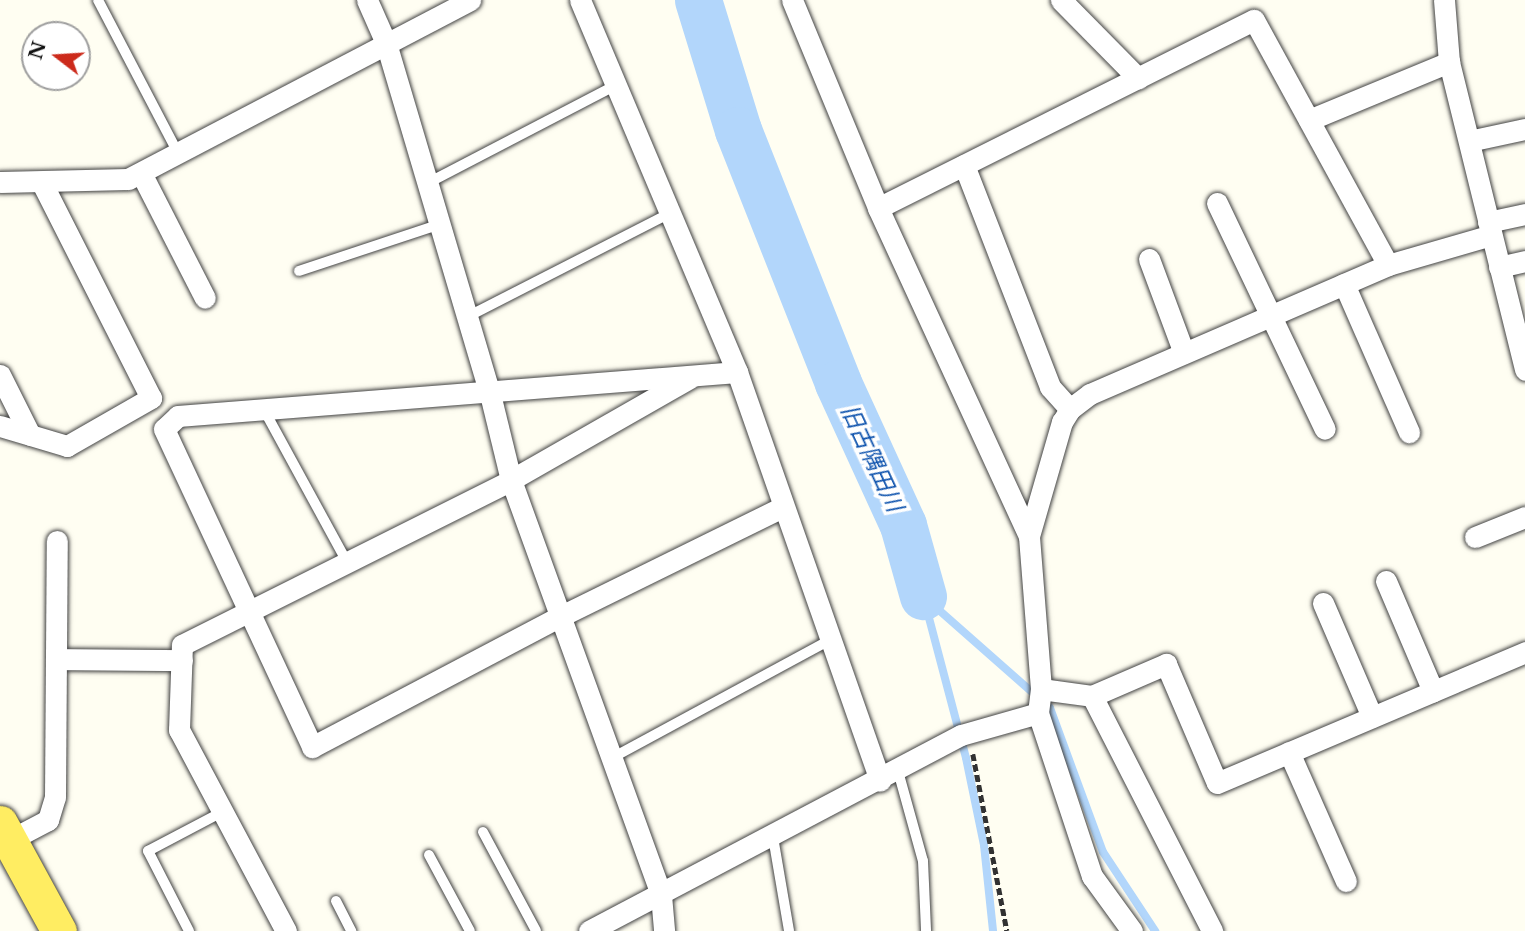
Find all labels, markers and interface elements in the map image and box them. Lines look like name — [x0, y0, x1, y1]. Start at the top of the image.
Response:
north arrow — [21, 21, 91, 91]
text: N — [24, 38, 51, 62]
water label: 旧古隅田川 — [835, 400, 909, 516]

